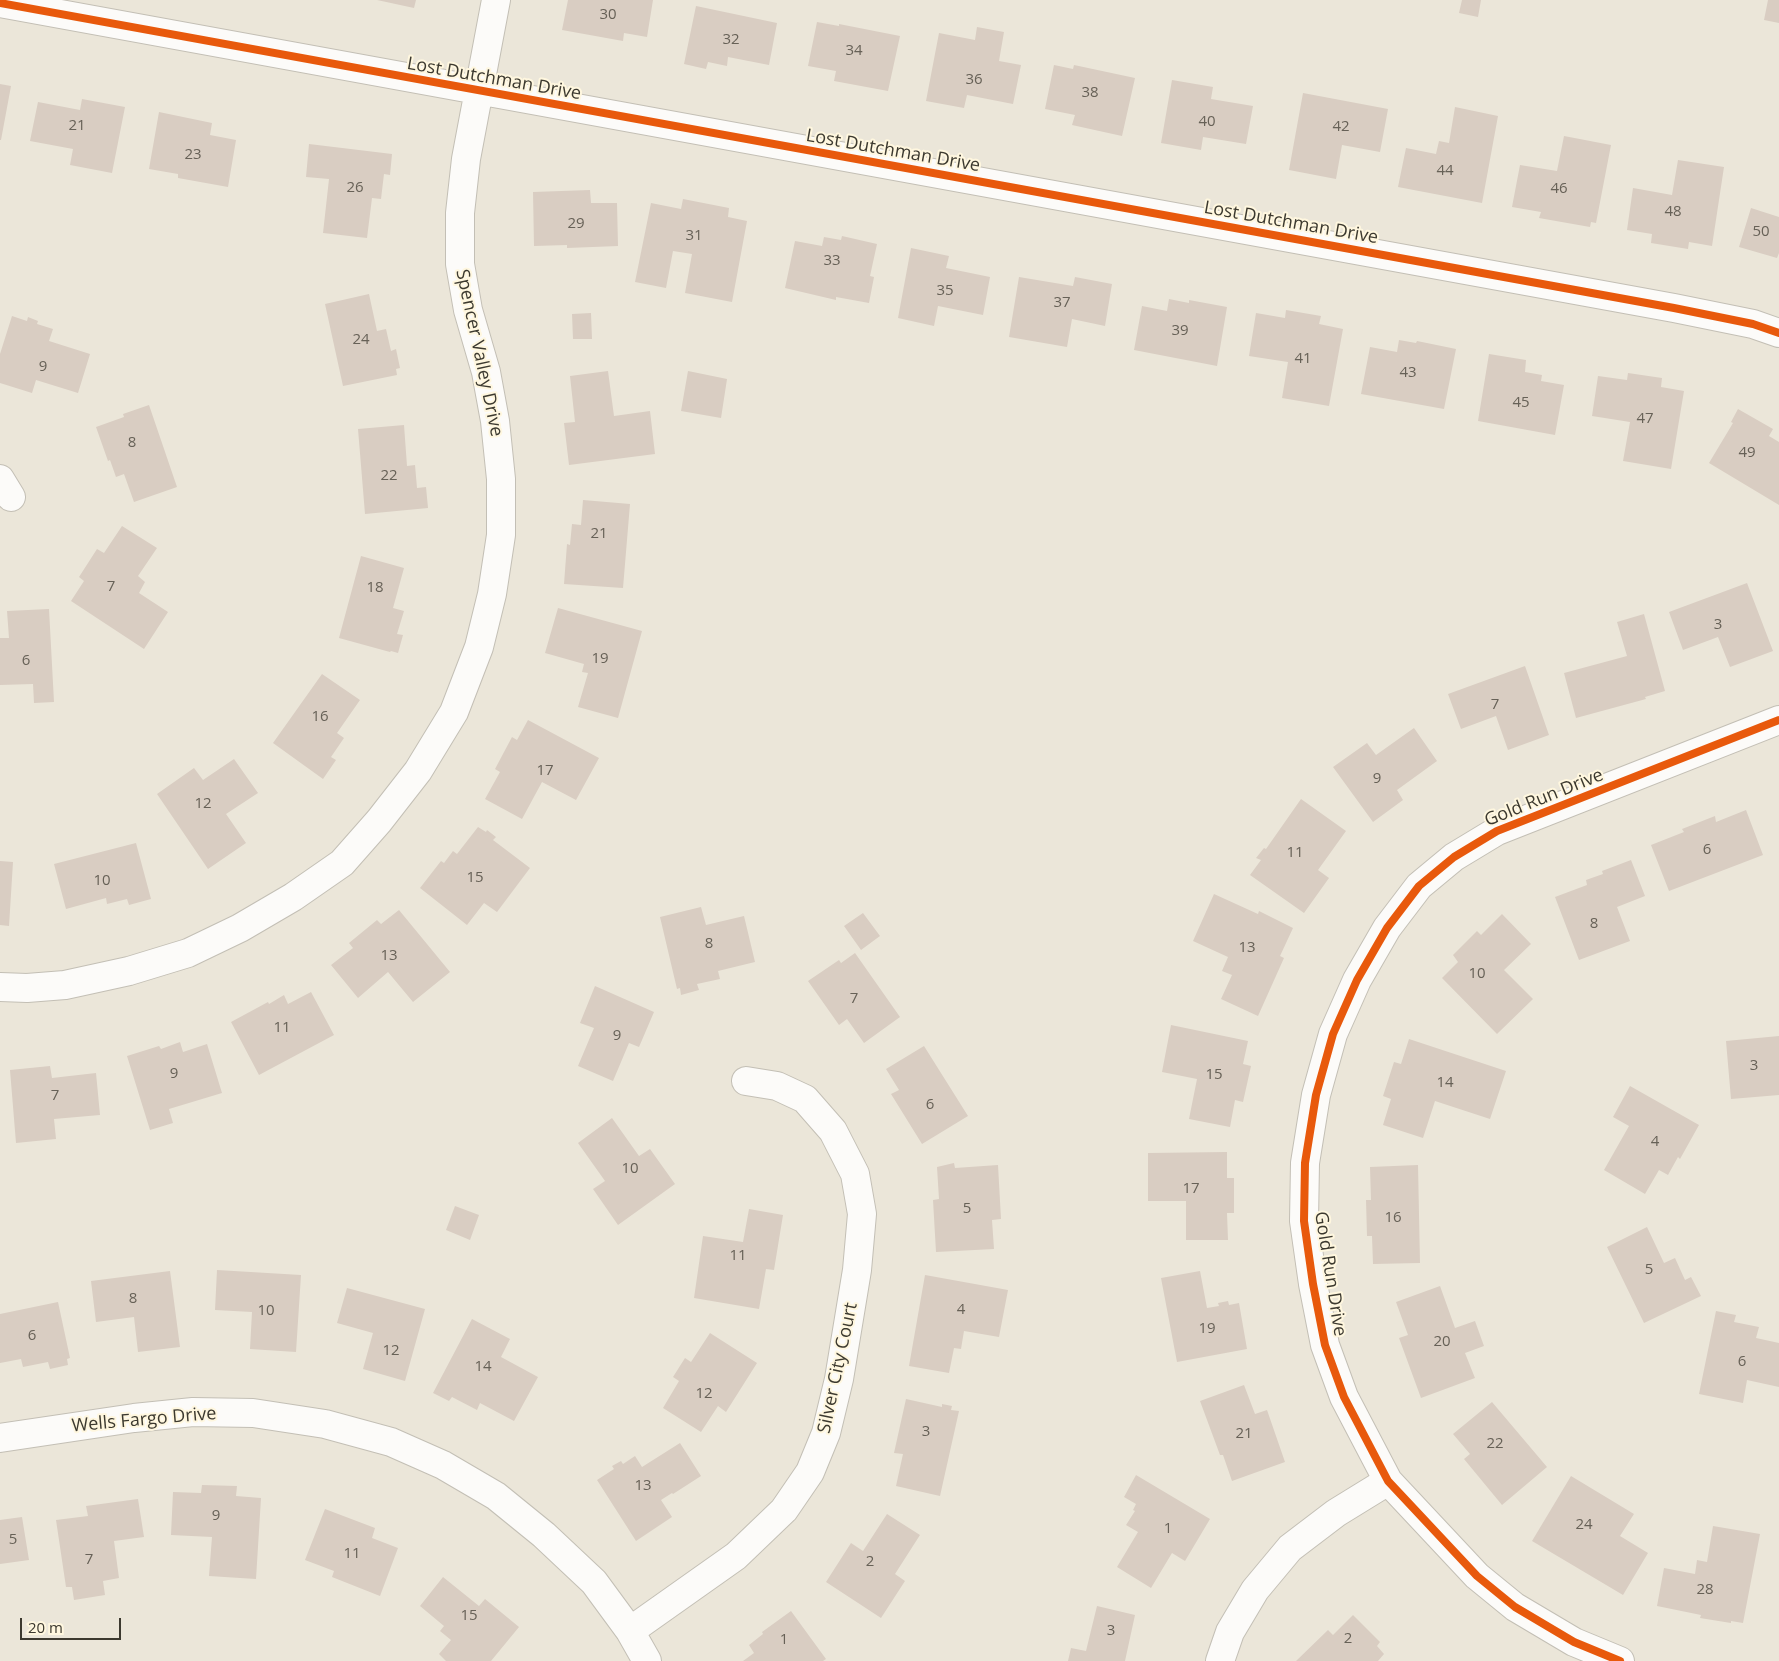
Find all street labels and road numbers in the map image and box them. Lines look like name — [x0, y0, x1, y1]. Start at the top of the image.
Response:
street label: Lost Dutchman Drive — [405, 53, 583, 105]
street label: Lost Dutchman Drive — [804, 125, 982, 177]
street label: Lost Dutchman Drive — [1202, 197, 1380, 249]
street label: Spencer Valley Drive — [451, 267, 507, 439]
street label: Gold Run Drive — [1482, 764, 1606, 832]
street label: Gold Run Drive — [1309, 1210, 1351, 1338]
street label: Silver City Court — [814, 1301, 862, 1435]
street label: Wells Fargo Drive — [71, 1403, 217, 1437]

